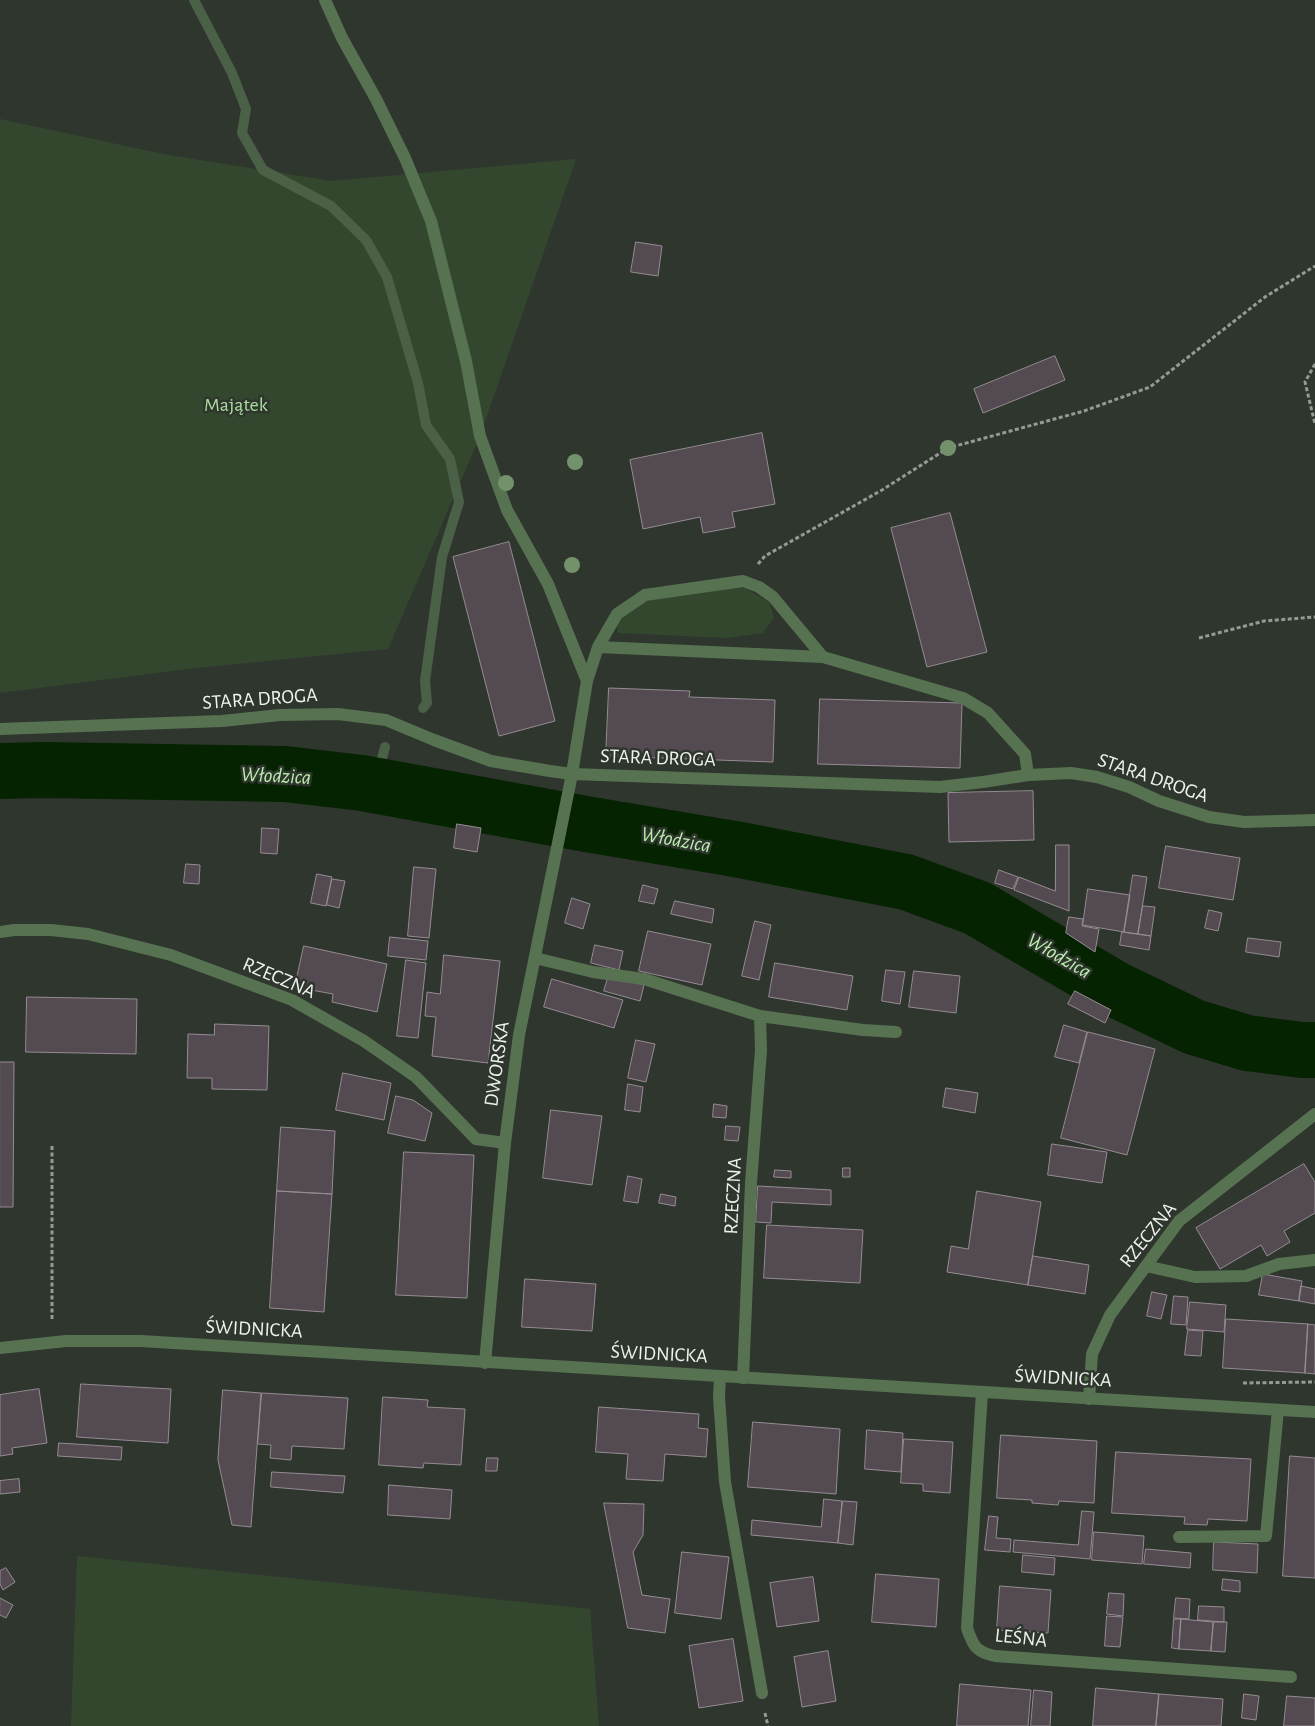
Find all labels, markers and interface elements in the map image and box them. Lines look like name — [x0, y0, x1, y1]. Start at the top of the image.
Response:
park label: Majątek — [204, 393, 268, 417]
street label: STARA DROGA — [202, 683, 318, 715]
street label: STARA DROGA — [600, 744, 716, 772]
street label: STARA DROGA — [1095, 748, 1211, 808]
water label: Włodzica — [240, 762, 312, 790]
water label: Włodzica — [639, 821, 713, 859]
water label: Włodzica — [1022, 928, 1096, 984]
street label: RZECZNA — [239, 952, 319, 1004]
street label: DWORSKA — [479, 1020, 515, 1108]
street label: RZECZNA — [719, 1157, 747, 1235]
street label: RZECZNA — [1114, 1197, 1182, 1273]
street label: ŚWIDNICKA — [205, 1314, 303, 1344]
street label: ŚWIDNICKA — [610, 1339, 708, 1369]
street label: ŚWIDNICKA — [1014, 1363, 1112, 1393]
street label: LEŚNA — [994, 1623, 1048, 1653]

